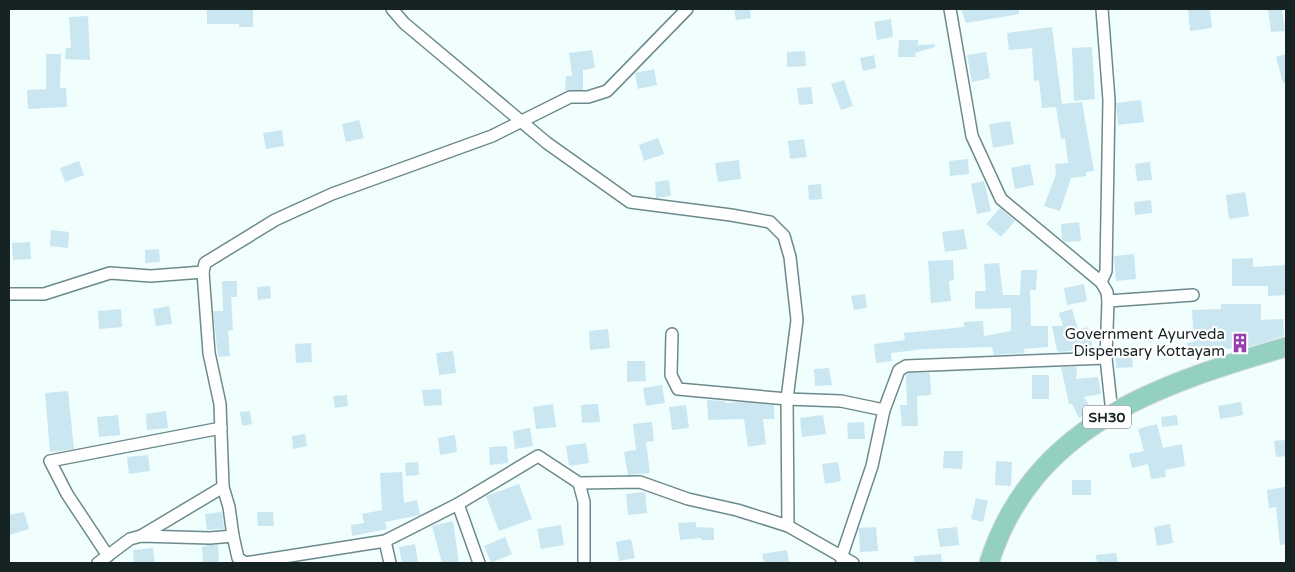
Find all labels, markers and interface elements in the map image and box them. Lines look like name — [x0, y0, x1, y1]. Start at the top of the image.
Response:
place label: Government Ayurveda Dispensary Kottayam — [1065, 325, 1225, 360]
building icon: Government Ayurveda Dispensary Kottayam — [1229, 332, 1251, 354]
road number: SH30 — [1083, 406, 1131, 428]

